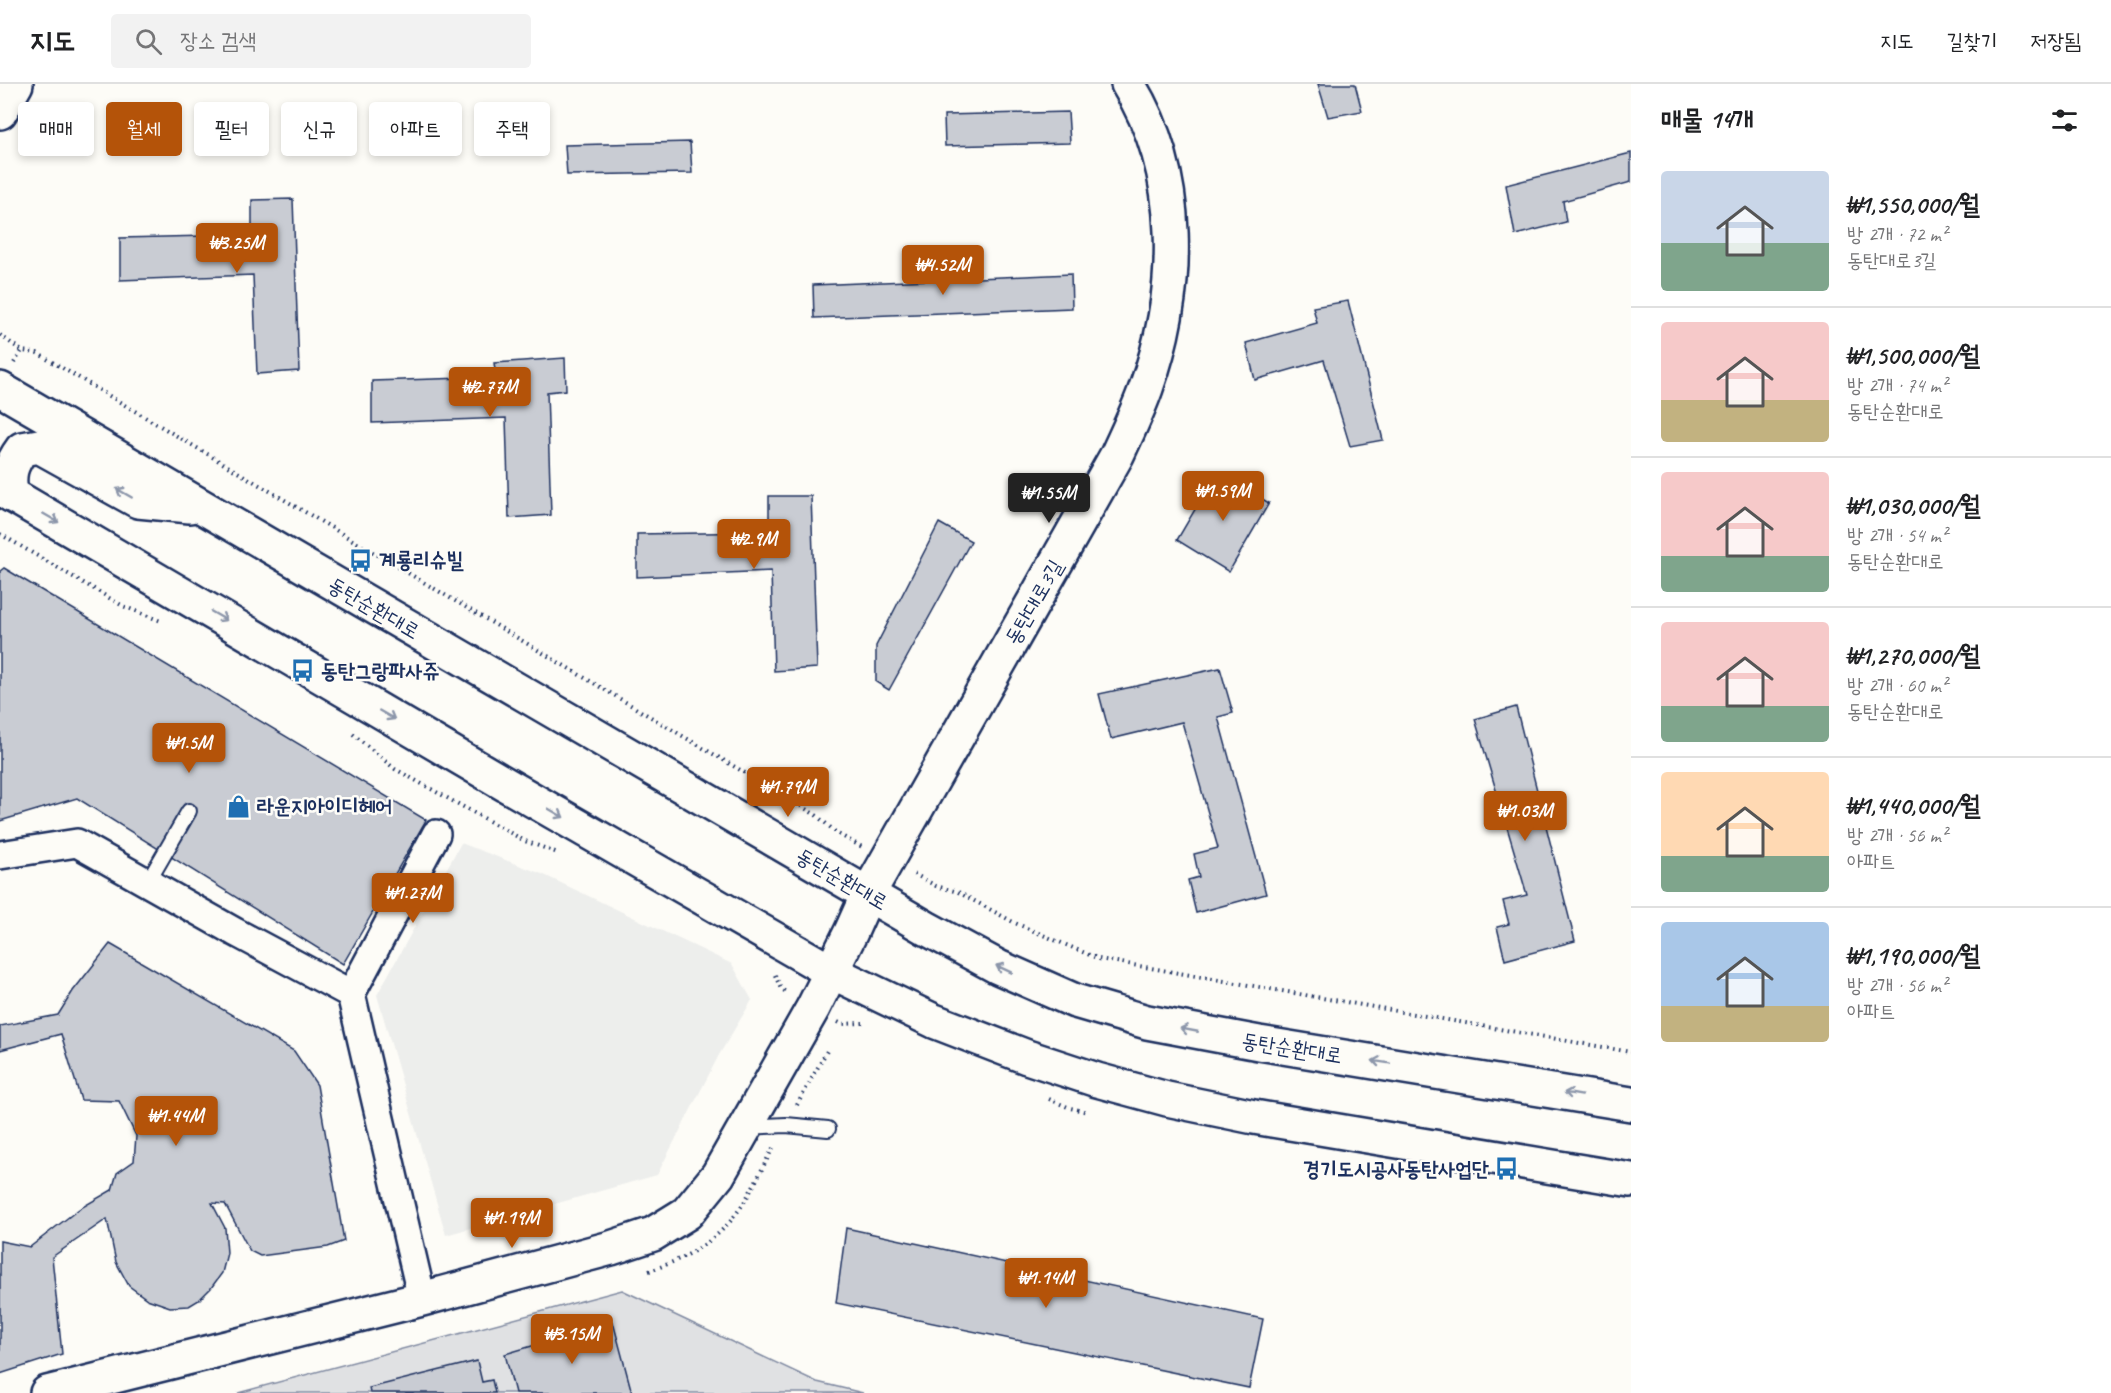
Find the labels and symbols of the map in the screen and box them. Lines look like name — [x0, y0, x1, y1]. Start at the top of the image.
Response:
pin: ₩3.25M — [188, 223, 286, 274]
pin: ₩4.52M — [894, 245, 992, 296]
pin: ₩2.77M — [441, 367, 539, 418]
pin: ₩1.59M — [1174, 471, 1272, 522]
pin: ₩1.55M — [1000, 473, 1098, 524]
one-way arrow — [116, 487, 133, 499]
one-way arrow — [42, 512, 59, 524]
pin: ₩2.9M — [712, 519, 796, 570]
bus stop icon: 계룡리슈빌 — [348, 547, 374, 573]
place label: 계룡리슈빌 — [379, 547, 465, 573]
street label: 동탄대로3길 — [999, 555, 1069, 649]
street label: 동탄순환대로 — [324, 571, 424, 645]
one-way arrow — [210, 611, 227, 623]
bus stop icon: 동탄그랑파사쥬 — [290, 658, 316, 684]
place label: 동탄그랑파사쥬 — [321, 658, 439, 684]
one-way arrow — [378, 709, 395, 721]
pin: ₩1.5M — [147, 723, 231, 774]
pin: ₩1.79M — [739, 767, 837, 818]
pin: ₩1.03M — [1476, 791, 1574, 842]
shop icon: 라운지아이디헤어 — [226, 793, 252, 819]
place label: 라운지아이디헤어 — [257, 793, 392, 819]
one-way arrow — [546, 808, 564, 819]
street label: 동탄순환대로 — [792, 842, 892, 916]
pin: ₩1.27M — [364, 873, 462, 924]
one-way arrow — [996, 963, 1014, 975]
one-way arrow — [1179, 1024, 1199, 1035]
street label: 동탄순환대로 — [1240, 1027, 1344, 1069]
one-way arrow — [1372, 1056, 1391, 1067]
one-way arrow — [1564, 1088, 1584, 1099]
pin: ₩1.44M — [127, 1096, 225, 1147]
place label: 경기도시공사동탄사업단 — [1303, 1156, 1489, 1182]
bus stop icon: 경기도시공사동탄사업단 — [1494, 1156, 1520, 1182]
pin: ₩1.19M — [463, 1198, 561, 1249]
pin: ₩1.14M — [997, 1258, 1095, 1309]
pin: ₩3.15M — [523, 1314, 621, 1365]

